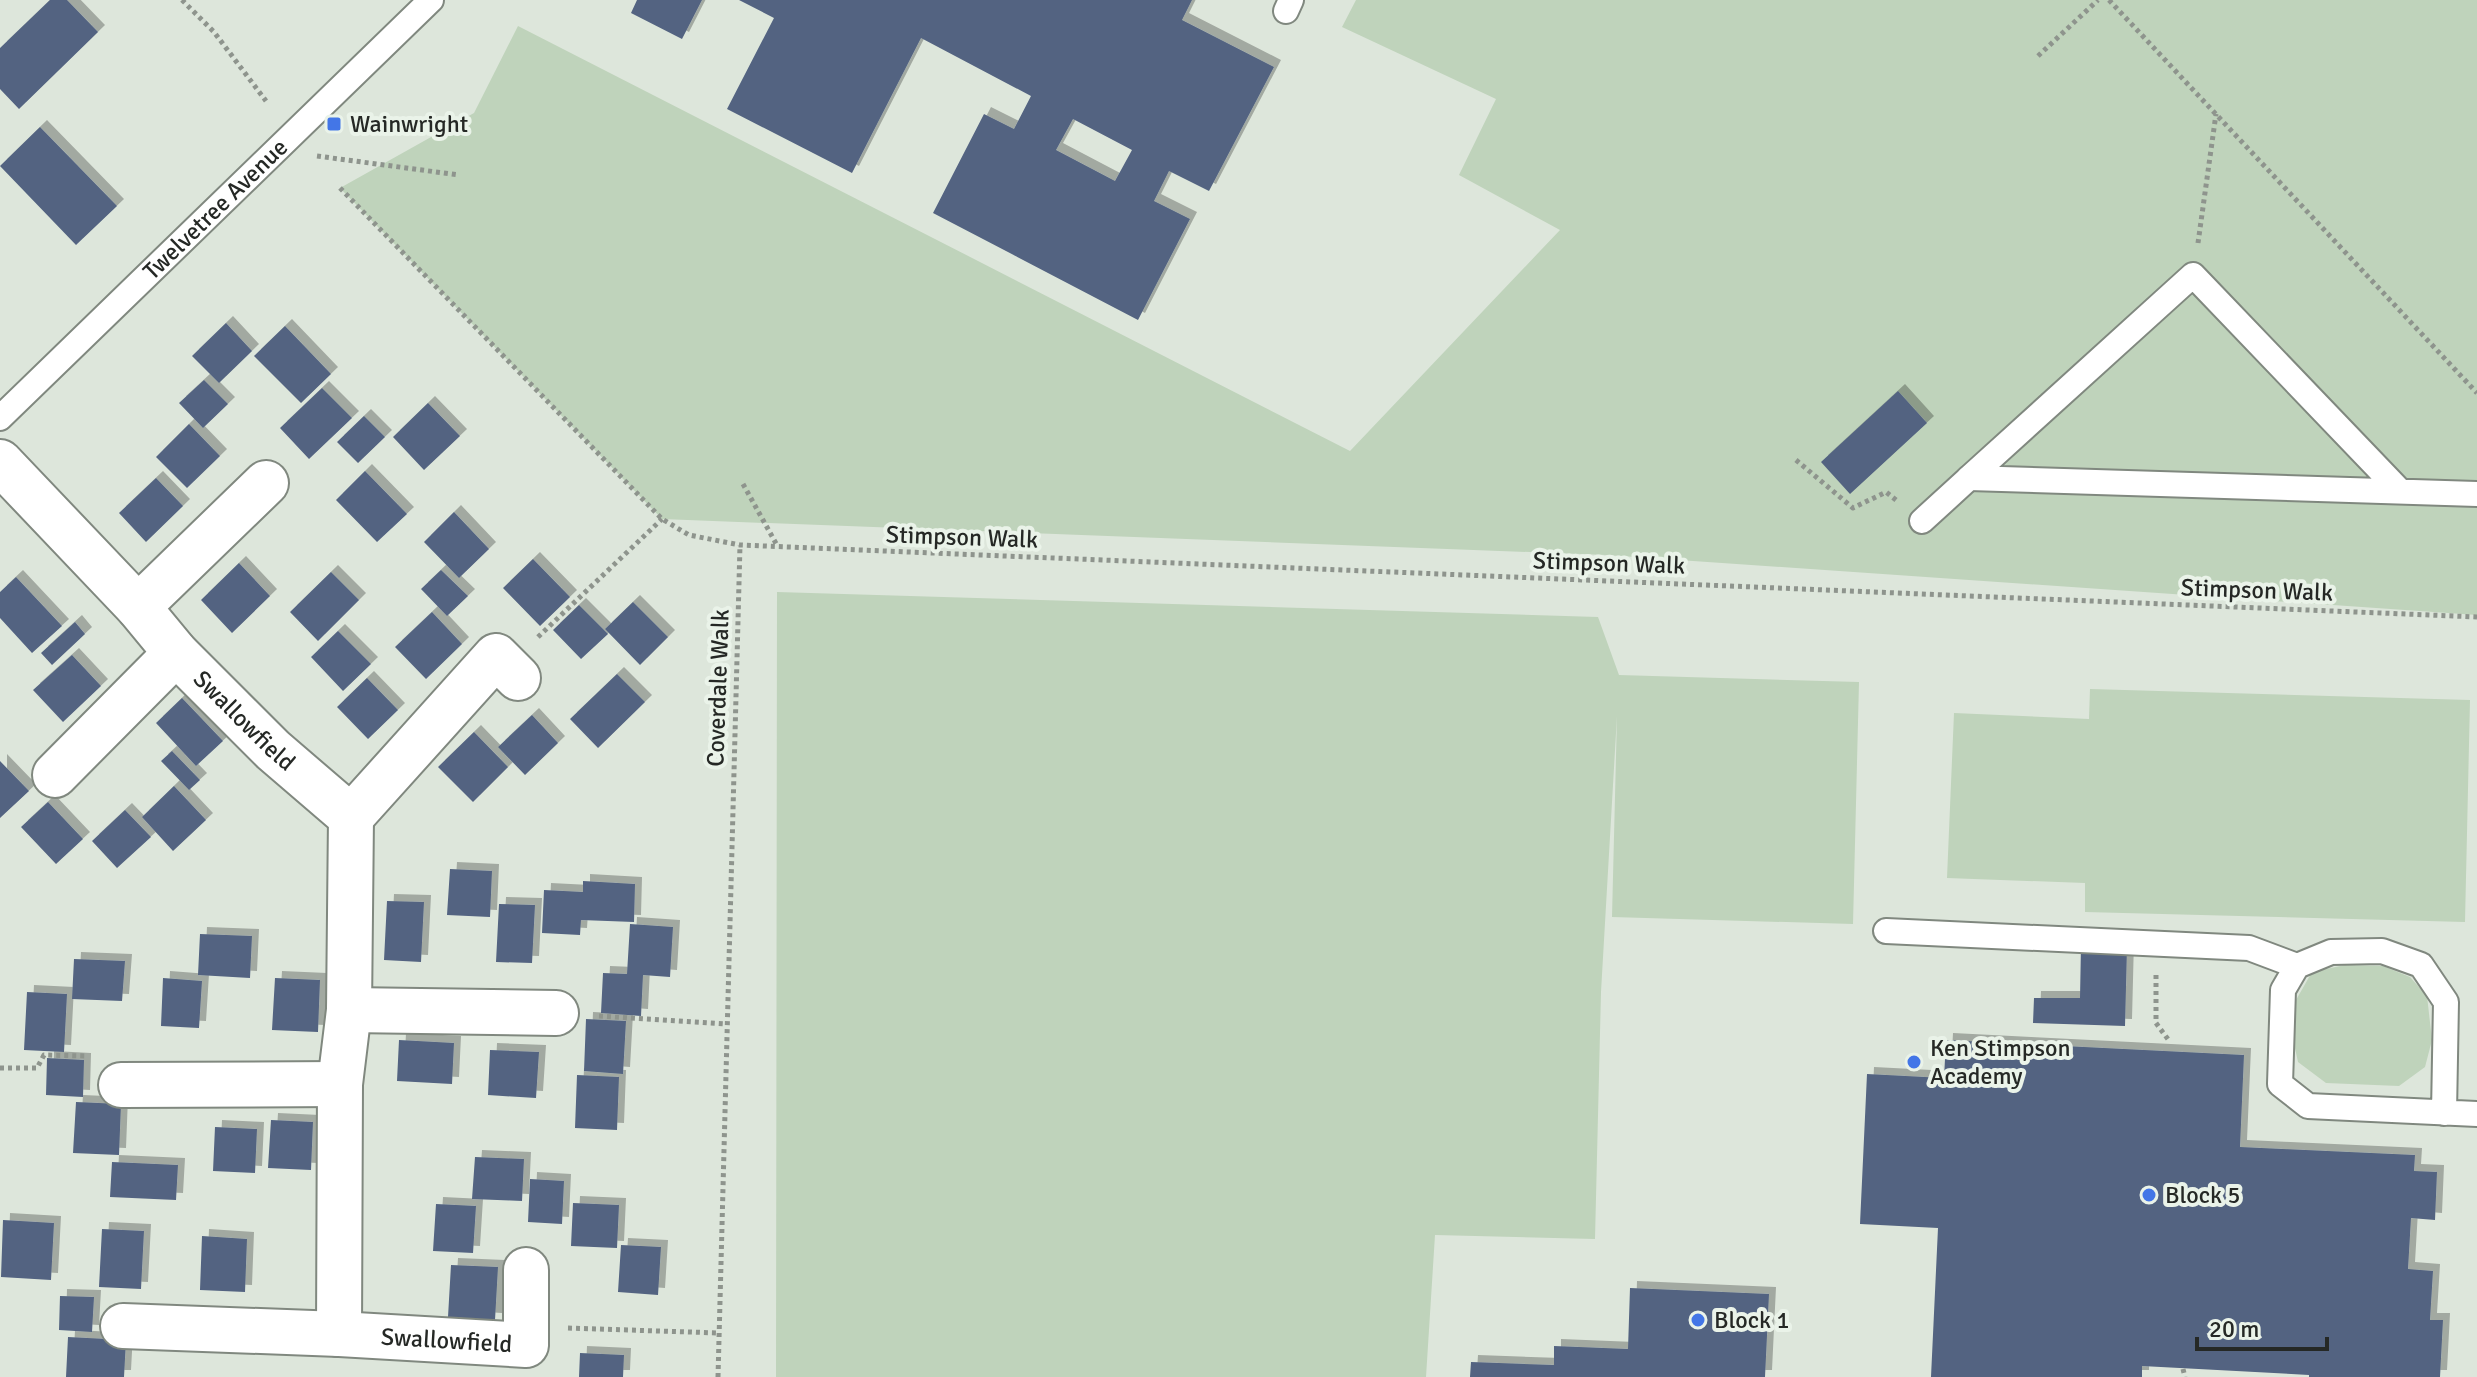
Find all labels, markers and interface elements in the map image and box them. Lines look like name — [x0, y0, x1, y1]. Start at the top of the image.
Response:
place label: Wainwright — [350, 109, 468, 139]
marker: Wainwright — [325, 115, 343, 133]
street label: Twelvetree Avenue — [137, 132, 294, 286]
street label: Stimpson Walk — [885, 519, 1039, 555]
street label: Stimpson Walk — [1532, 545, 1686, 581]
street label: Stimpson Walk — [2180, 572, 2334, 608]
street label: Coverdale Walk — [700, 609, 736, 767]
street label: Swallowfield — [187, 664, 301, 777]
place label: Ken Stimpson Academy — [1930, 1033, 2071, 1091]
marker: Ken Stimpson Academy — [1905, 1053, 1923, 1071]
place label: Block 5 — [2165, 1180, 2240, 1210]
marker: Block 5 — [2140, 1186, 2158, 1204]
scale bar — [2197, 1301, 2327, 1351]
place label: Block 1 — [1714, 1305, 1789, 1335]
marker: Block 1 — [1689, 1311, 1707, 1329]
text: 20 m — [2209, 1314, 2259, 1344]
street label: Swallowfield — [380, 1322, 513, 1359]

